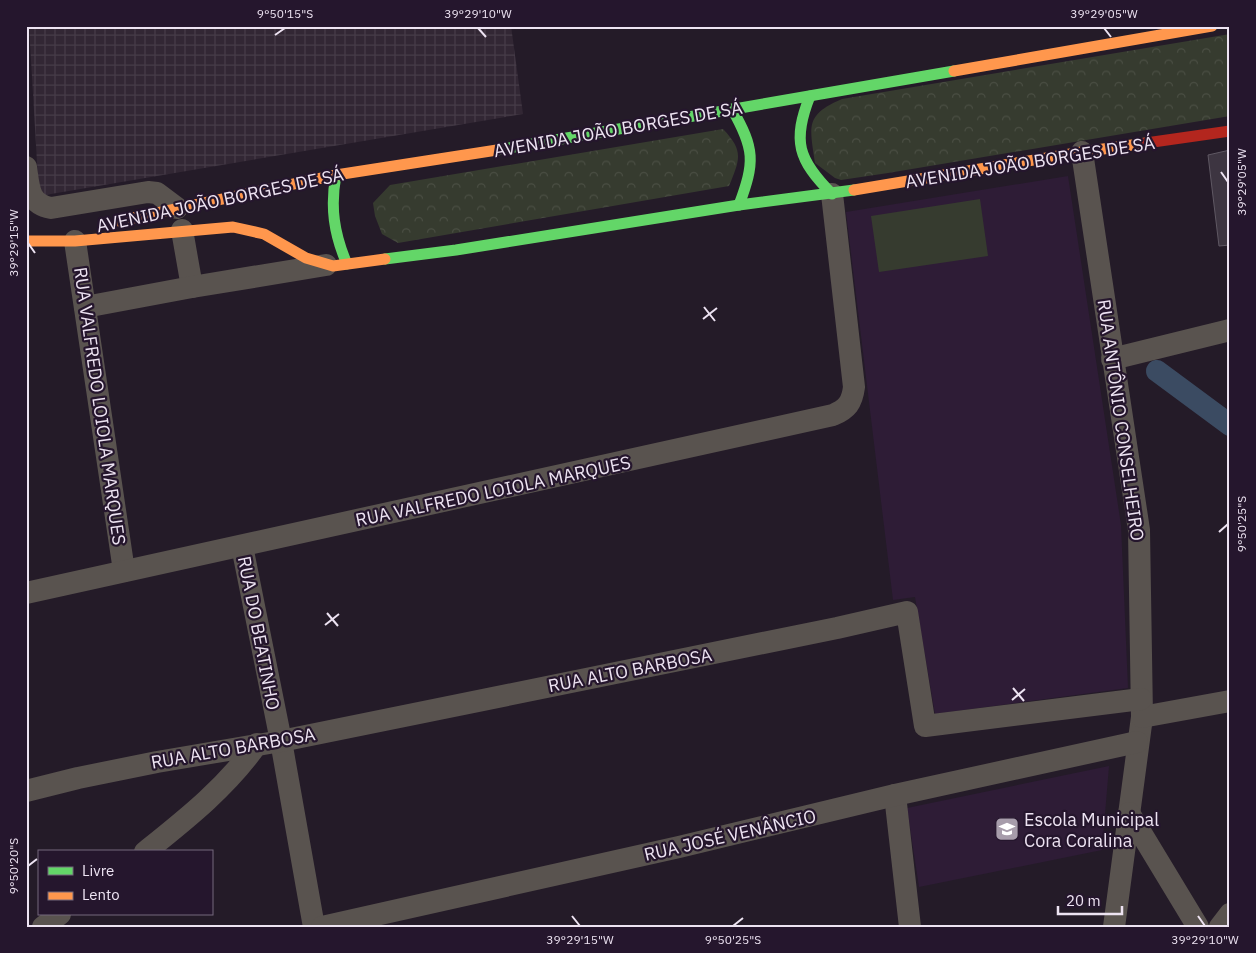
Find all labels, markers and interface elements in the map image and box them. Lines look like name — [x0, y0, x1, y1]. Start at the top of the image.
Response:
text: 9°50'15"S — [257, 6, 313, 21]
text: 39°29'10"W — [444, 6, 512, 21]
text: 39°29'05"W — [1070, 6, 1138, 21]
street label: AVENIDA JOÃO BORGES DE SÁ — [492, 96, 745, 162]
street label: AVENIDA JOÃO BORGES DE SÁ — [904, 131, 1157, 193]
text: 39°29'05"W — [1234, 148, 1249, 216]
street label: AVENIDA JOÃO BORGES DE SÁ — [94, 162, 346, 237]
text: 39°29'15"W — [6, 209, 21, 277]
street label: RUA VALFREDO LOIOLA MARQUES — [69, 265, 131, 547]
street label: RUA ANTÔNIO CONSELHEIRO — [1093, 298, 1149, 542]
street label: RUA VALFREDO LOIOLA MARQUES — [353, 451, 633, 531]
text: 9°50'25"S — [1234, 496, 1249, 552]
street label: RUA DO BEATINHO — [233, 554, 285, 712]
street label: RUA ALTO BARBOSA — [546, 643, 714, 697]
street label: RUA ALTO BARBOSA — [149, 722, 317, 774]
street label: RUA JOSÉ VENÂNCIO — [642, 804, 818, 866]
place label: Escola Municipal Cora Coralina — [1024, 808, 1159, 852]
school or university icon: Escola Municipal Cora Coralina — [994, 816, 1020, 842]
text: 9°50'20"S — [6, 838, 21, 894]
legend — [38, 850, 212, 916]
text: Livre — [82, 861, 114, 880]
scale bar — [1058, 883, 1122, 915]
text: Lento — [82, 885, 120, 904]
text: 20 m — [1066, 891, 1101, 910]
text: 39°29'15"W — [546, 932, 614, 947]
text: 9°50'25"S — [705, 932, 761, 947]
text: 39°29'10"W — [1171, 932, 1239, 947]

